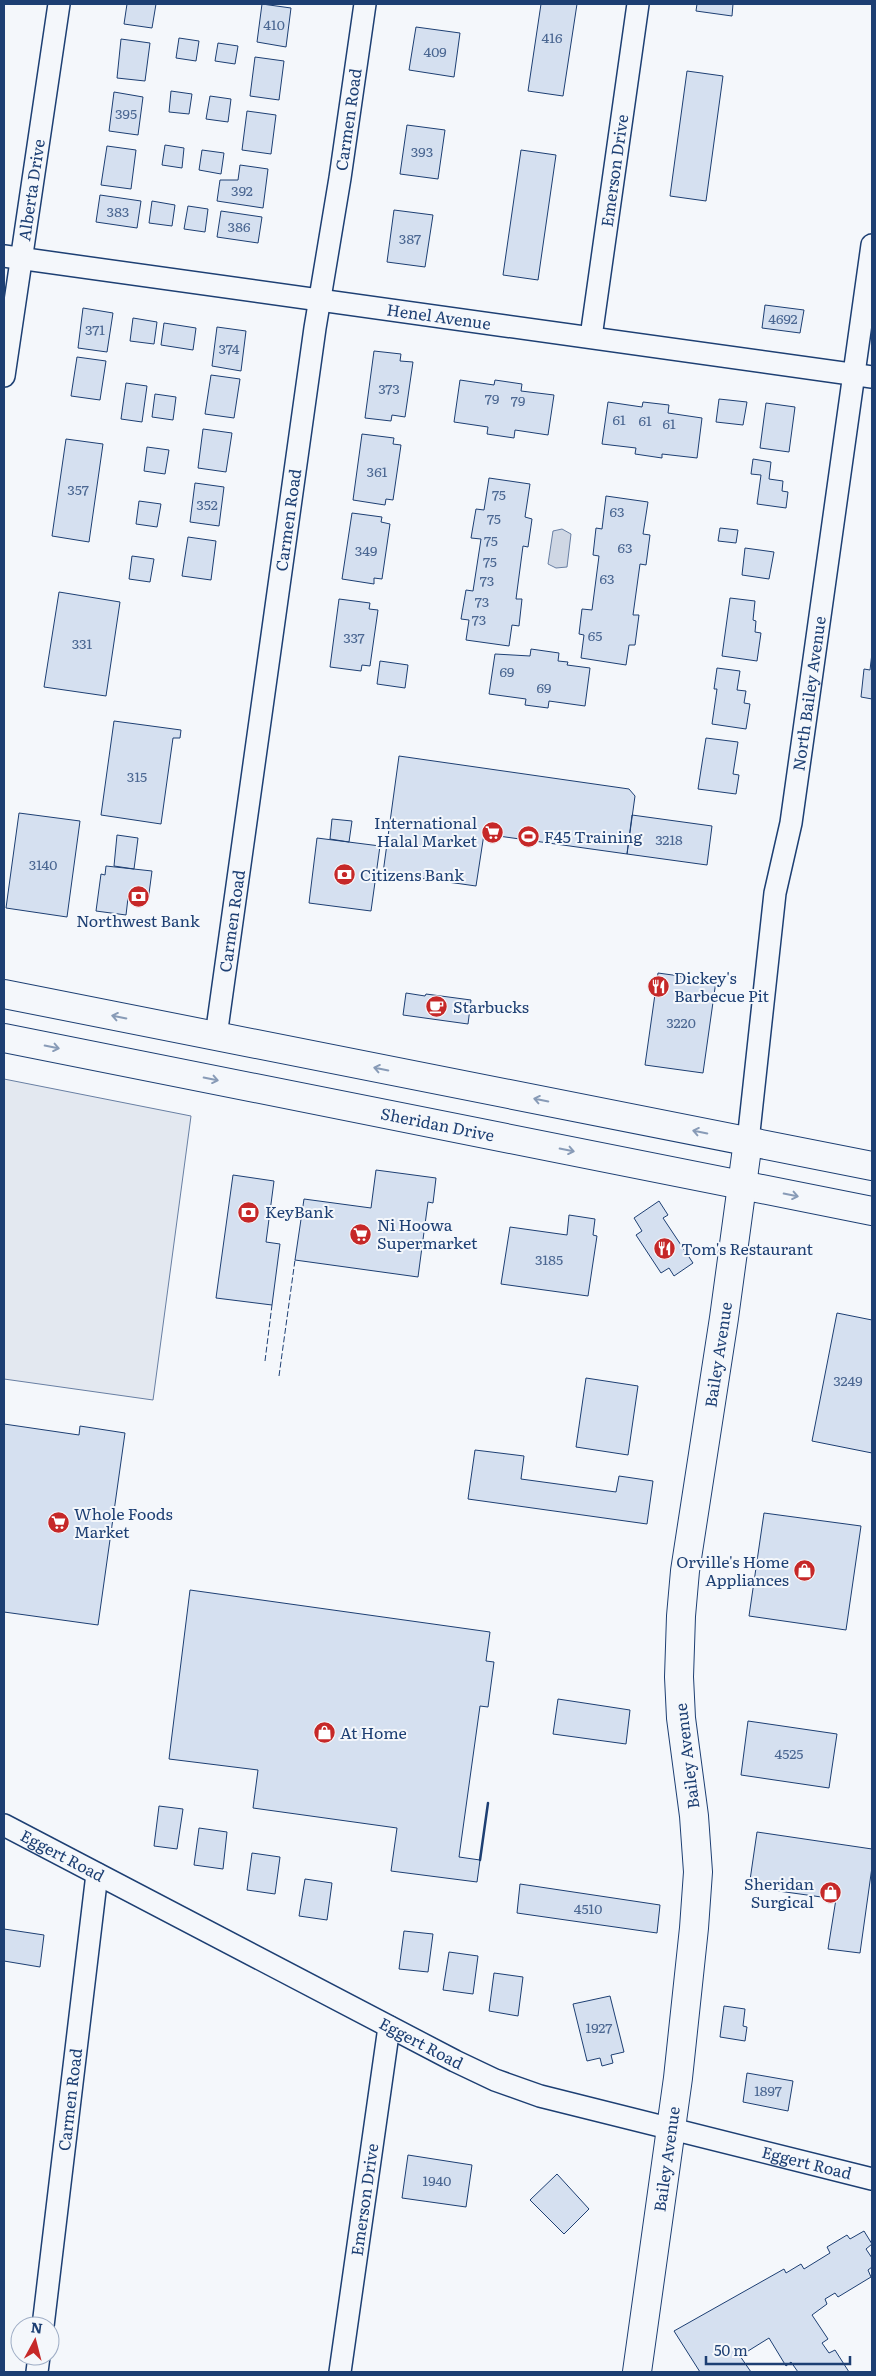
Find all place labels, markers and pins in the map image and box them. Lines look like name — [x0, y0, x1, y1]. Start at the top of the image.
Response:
place label: International Halal Market — [374, 810, 478, 852]
supermarket icon: International Halal Market — [481, 820, 505, 844]
place label: F45 Training — [544, 824, 642, 848]
sports icon: F45 Training — [516, 825, 540, 849]
place label: Citizens Bank — [360, 862, 464, 886]
bank icon: Citizens Bank — [332, 863, 356, 887]
bank icon: Northwest Bank — [126, 885, 150, 909]
place label: Northwest Bank — [76, 908, 200, 932]
place label: Dickey's Barbecue Pit — [674, 965, 769, 1007]
restaurant icon: Dickey's Barbecue Pit — [646, 975, 670, 999]
place label: Starbucks — [453, 994, 529, 1018]
cafe icon: Starbucks — [425, 995, 449, 1019]
place label: KeyBank — [265, 1199, 334, 1223]
bank icon: KeyBank — [237, 1200, 261, 1224]
place label: Ni Hoowa Supermarket — [377, 1212, 478, 1254]
supermarket icon: Ni Hoowa Supermarket — [349, 1222, 373, 1246]
place label: Tom's Restaurant — [681, 1236, 814, 1260]
restaurant icon: Tom's Restaurant — [653, 1237, 677, 1261]
place label: Whole Foods Market — [74, 1501, 173, 1543]
supermarket icon: Whole Foods Market — [46, 1511, 70, 1535]
place label: Orville's Home Appliances — [676, 1549, 789, 1591]
shop icon: Orville's Home Appliances — [793, 1559, 817, 1583]
place label: At Home — [340, 1720, 407, 1744]
shop icon: At Home — [312, 1721, 336, 1745]
place label: Sheridan Surgical — [744, 1871, 814, 1913]
shop icon: Sheridan Surgical — [818, 1881, 842, 1905]

